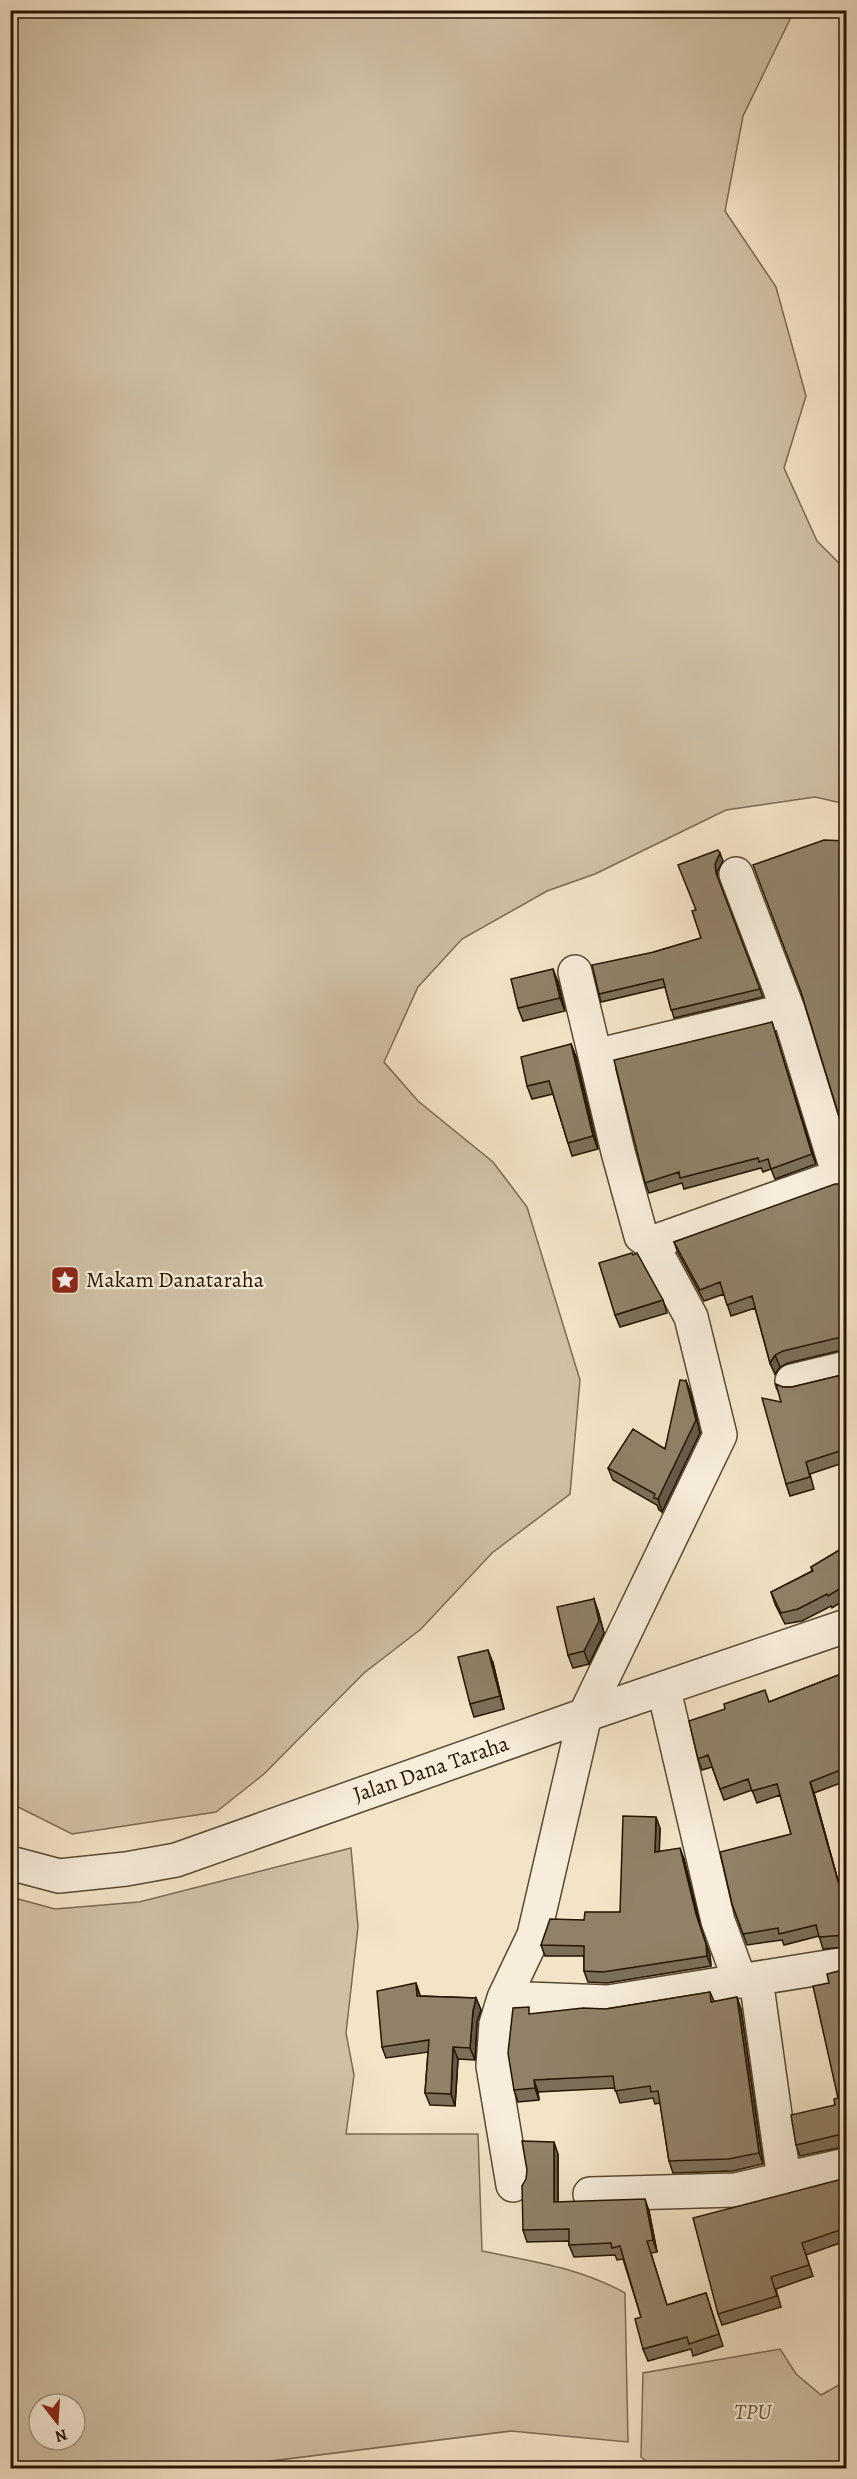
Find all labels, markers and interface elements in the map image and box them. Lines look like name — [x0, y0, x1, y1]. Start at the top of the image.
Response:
place icon: Makam Danataraha — [49, 1264, 81, 1296]
place label: Makam Danataraha — [86, 1265, 265, 1295]
street label: Jalan Dana Taraha — [349, 1728, 514, 1810]
north arrow — [27, 2392, 87, 2452]
park label: TPU — [734, 2397, 772, 2427]
text: N — [52, 2423, 70, 2448]

